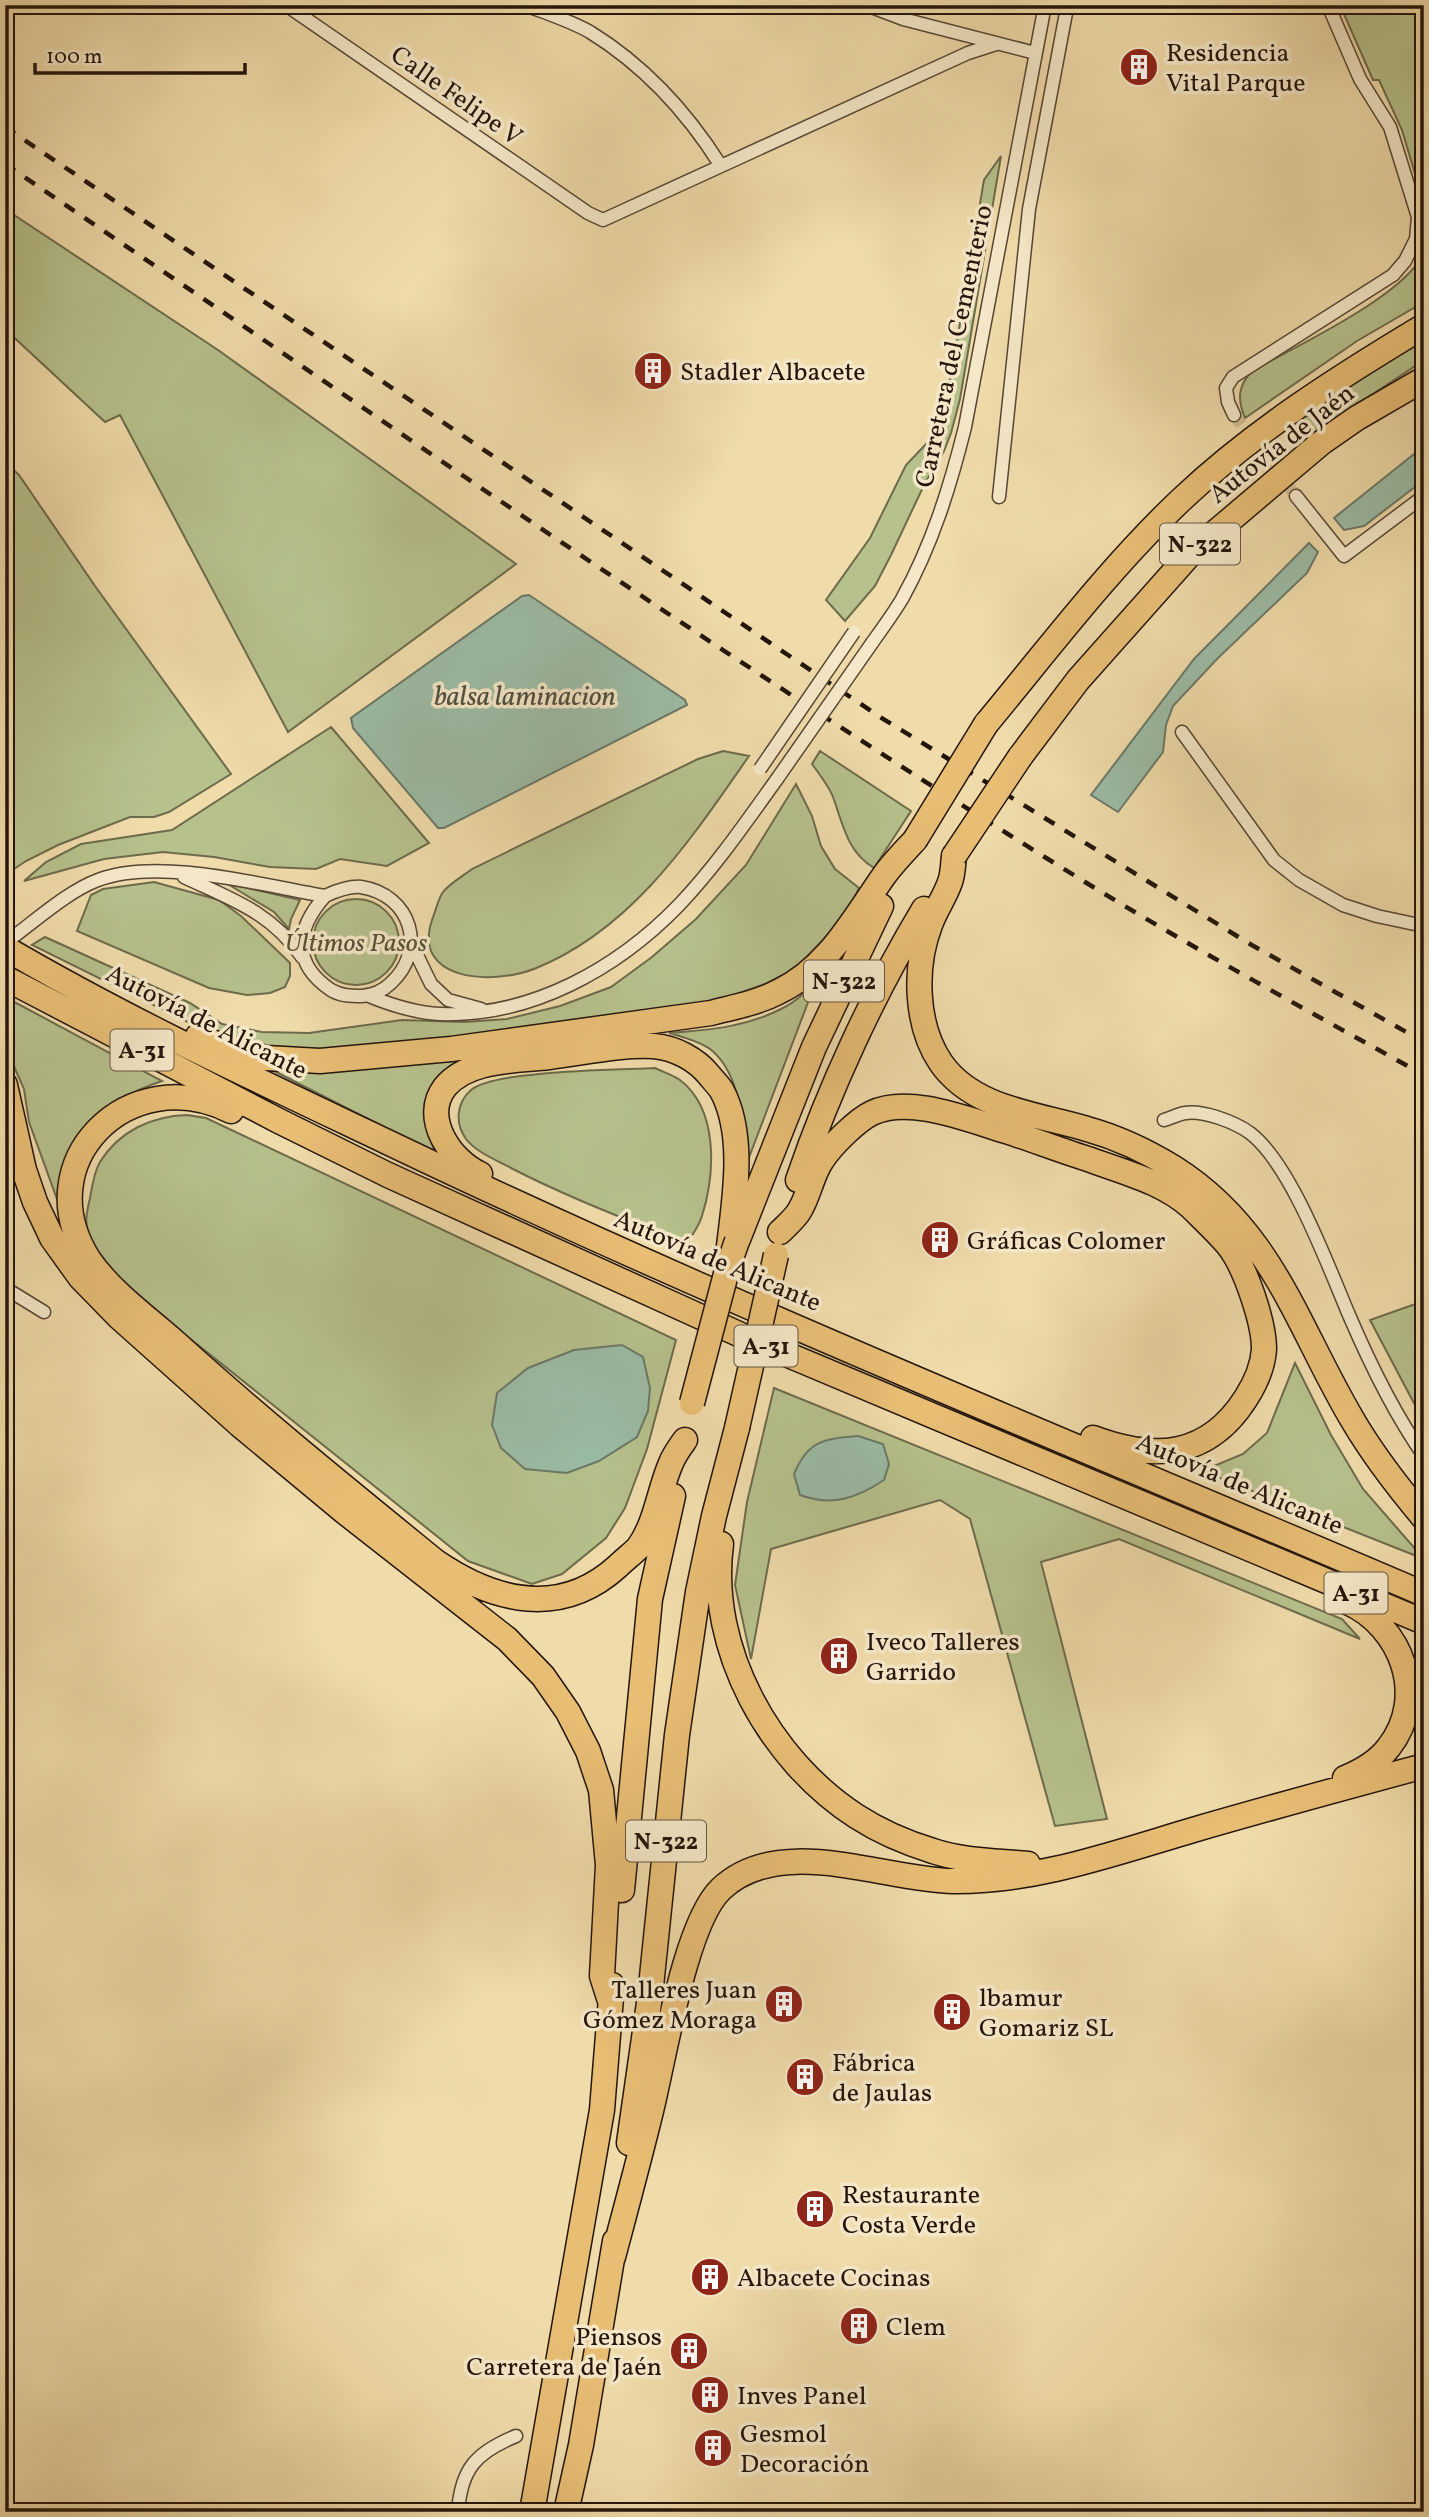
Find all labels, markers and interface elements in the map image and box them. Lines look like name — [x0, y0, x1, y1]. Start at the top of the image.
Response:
scale bar — [35, 32, 245, 76]
place label: Residencia Vital Parque — [1166, 36, 1306, 102]
street label: Calle Felipe V — [383, 38, 529, 156]
text: 100 m — [46, 43, 103, 72]
building icon: Residencia Vital Parque — [1118, 46, 1160, 88]
street label: Carretera del Cementerio — [907, 202, 1003, 491]
building icon: Stadler Albacete — [632, 350, 674, 392]
place label: Stadler Albacete — [680, 355, 866, 391]
street label: Autovía de Jaén — [1202, 376, 1363, 513]
road number: N-322 — [1160, 524, 1240, 564]
water label: balsa laminacion — [434, 678, 616, 717]
park label: Últimos Pasos — [285, 926, 428, 962]
street label: Autovía de Alicante — [99, 956, 313, 1089]
road number: N-322 — [804, 960, 884, 1001]
road number: A-31 — [110, 1030, 174, 1070]
street label: Autovía de Alicante — [608, 1202, 826, 1322]
building icon: Gráficas Colomer — [919, 1219, 961, 1261]
place label: Gráficas Colomer — [967, 1224, 1166, 1260]
road number: A-31 — [734, 1326, 798, 1366]
street label: Autovía de Alicante — [1130, 1425, 1348, 1545]
road number: A-31 — [1324, 1573, 1388, 1614]
place label: Iveco Talleres Garrido — [866, 1625, 1020, 1691]
building icon: Iveco Talleres Garrido — [818, 1635, 860, 1677]
road number: N-322 — [626, 1820, 706, 1862]
place label: Talleres Juan Gómez Moraga — [583, 1973, 757, 2039]
place label: lbamur Gomariz SL — [979, 1981, 1114, 2047]
building icon: Talleres Juan Gómez Moraga — [763, 1983, 805, 2025]
building icon: lbamur Gomariz SL — [931, 1991, 973, 2033]
place label: Fábrica de Jaulas — [832, 2046, 932, 2112]
building icon: Fábrica de Jaulas — [784, 2056, 826, 2098]
place label: Restaurante Costa Verde — [842, 2178, 980, 2244]
building icon: Restaurante Costa Verde — [794, 2188, 836, 2230]
building icon: Albacete Cocinas — [689, 2256, 731, 2298]
place label: Albacete Cocinas — [737, 2261, 930, 2297]
building icon: Clem — [838, 2305, 880, 2347]
place label: Clem — [886, 2310, 946, 2346]
place label: Piensos Carretera de Jaén — [466, 2320, 662, 2386]
building icon: Piensos Carretera de Jaén — [668, 2330, 710, 2372]
building icon: Inves Panel — [689, 2374, 731, 2416]
place label: Inves Panel — [737, 2379, 866, 2415]
place label: Gesmol Decoración — [740, 2417, 869, 2483]
building icon: Gesmol Decoración — [692, 2427, 734, 2469]

